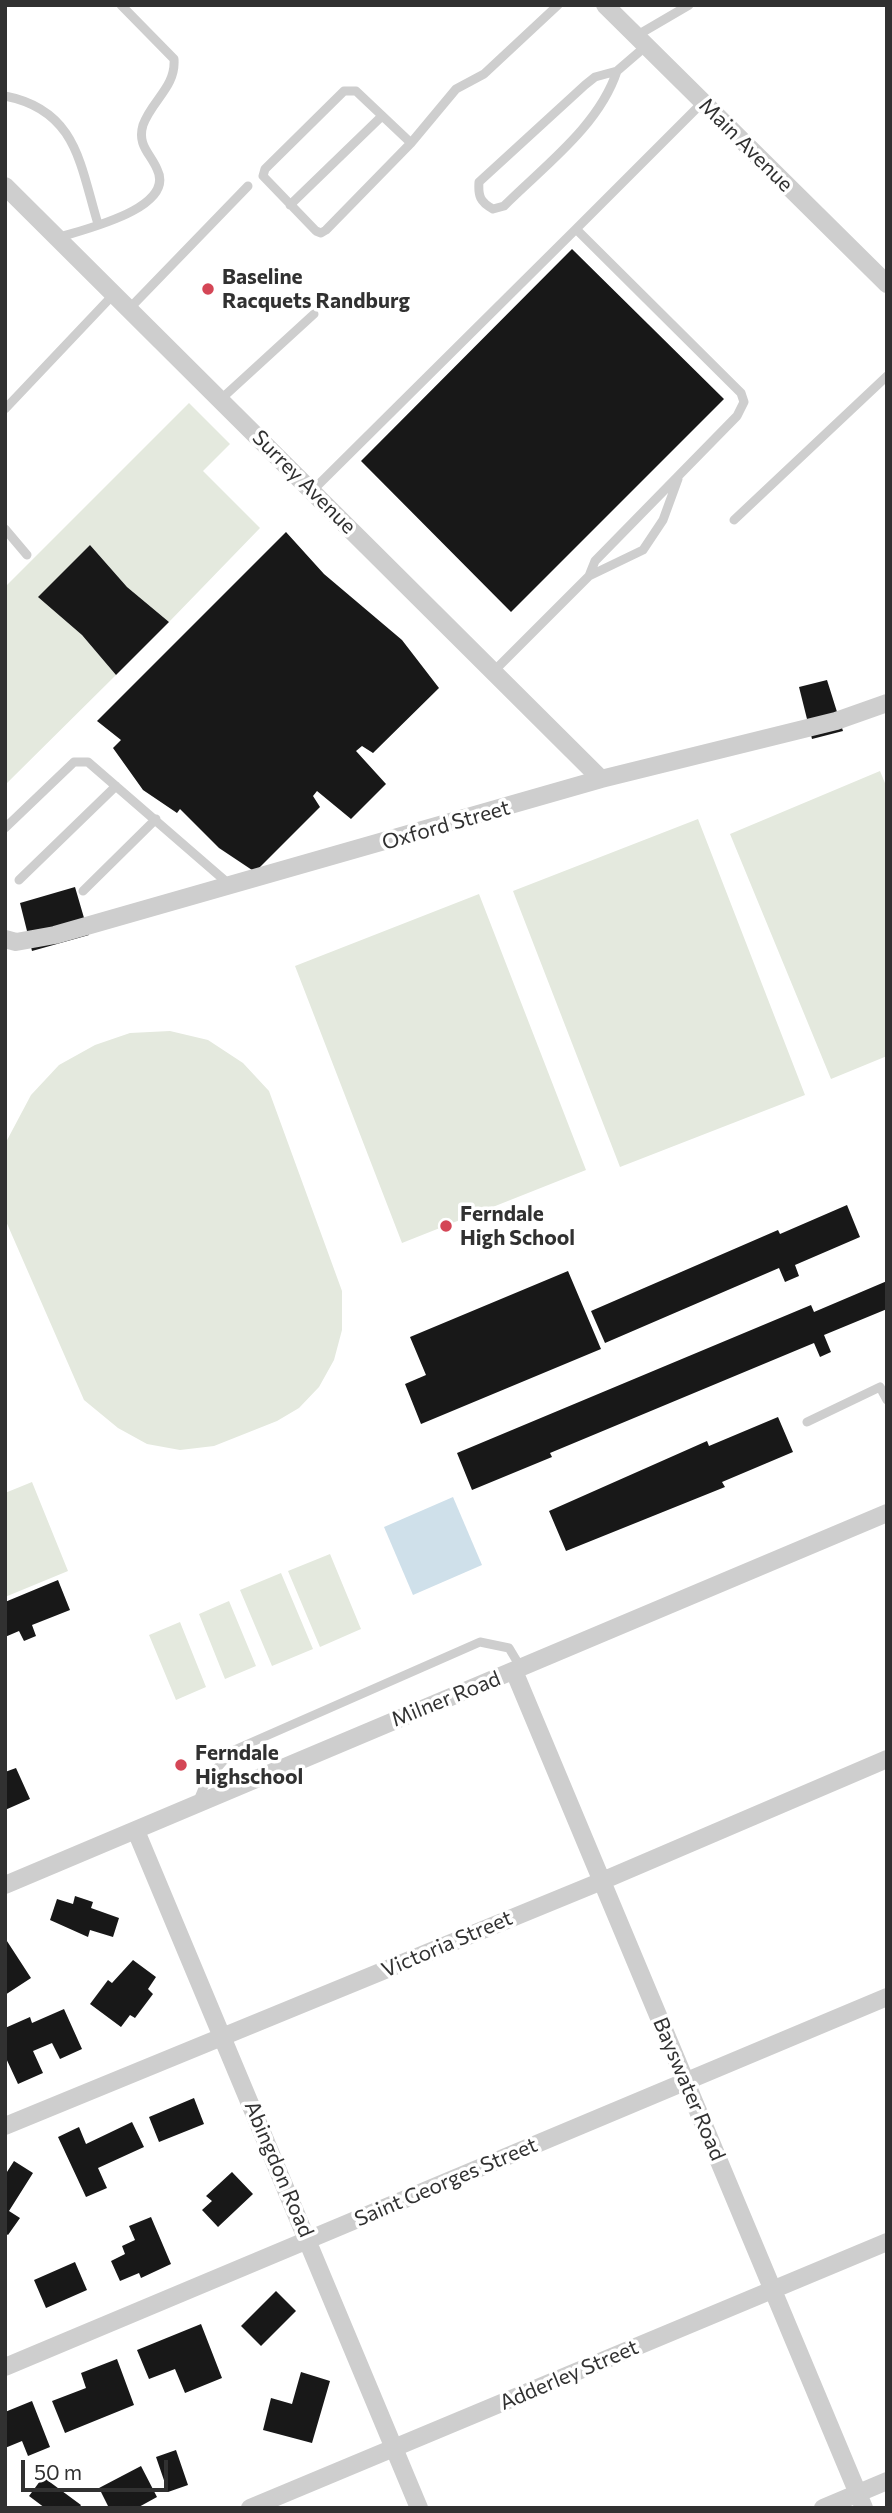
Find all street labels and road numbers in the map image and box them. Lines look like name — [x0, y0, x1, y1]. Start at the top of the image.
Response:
street label: Main Avenue — [694, 93, 798, 197]
street label: Surrey Avenue — [247, 425, 361, 539]
street label: Oxford Street — [379, 795, 513, 855]
street label: Milner Road — [388, 1666, 504, 1732]
street label: Victoria Street — [378, 1905, 516, 1983]
street label: Bayswater Road — [648, 2014, 730, 2164]
street label: Abingdon Road — [239, 2097, 319, 2241]
street label: Saint Georges Street — [351, 2132, 541, 2232]
street label: Adderley Street — [496, 2334, 642, 2416]

